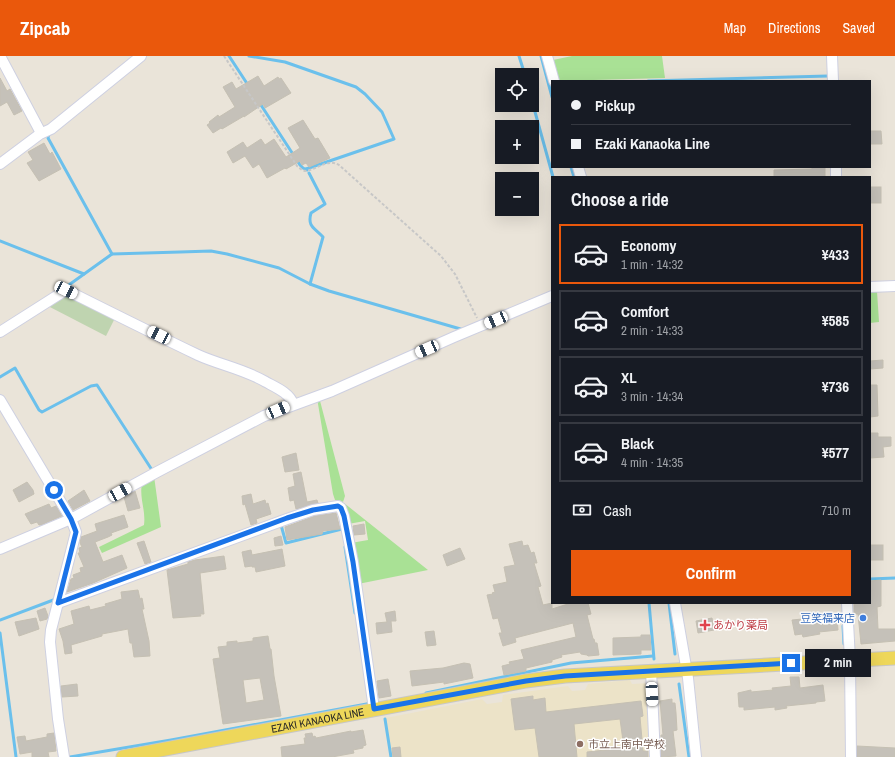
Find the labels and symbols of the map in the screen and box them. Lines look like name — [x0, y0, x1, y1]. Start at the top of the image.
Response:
car — [53, 279, 79, 301]
car — [483, 310, 509, 330]
car — [146, 324, 172, 346]
car — [414, 339, 440, 359]
car — [265, 400, 291, 420]
route start — [45, 481, 63, 499]
car — [107, 481, 133, 503]
place label: 豆笑福来店 — [800, 611, 855, 625]
marker: 豆笑福来店 — [858, 613, 868, 623]
place label: あかり薬局 — [713, 618, 768, 632]
marker: あかり薬局 — [700, 620, 710, 630]
callout: 2 min — [805, 649, 871, 677]
route end — [782, 654, 800, 672]
car — [645, 682, 659, 706]
street label: EZAKI KANAOKA LINE — [270, 705, 365, 736]
place label: 市立上南中学校 — [588, 737, 665, 751]
marker: 市立上南中学校 — [575, 739, 585, 749]

